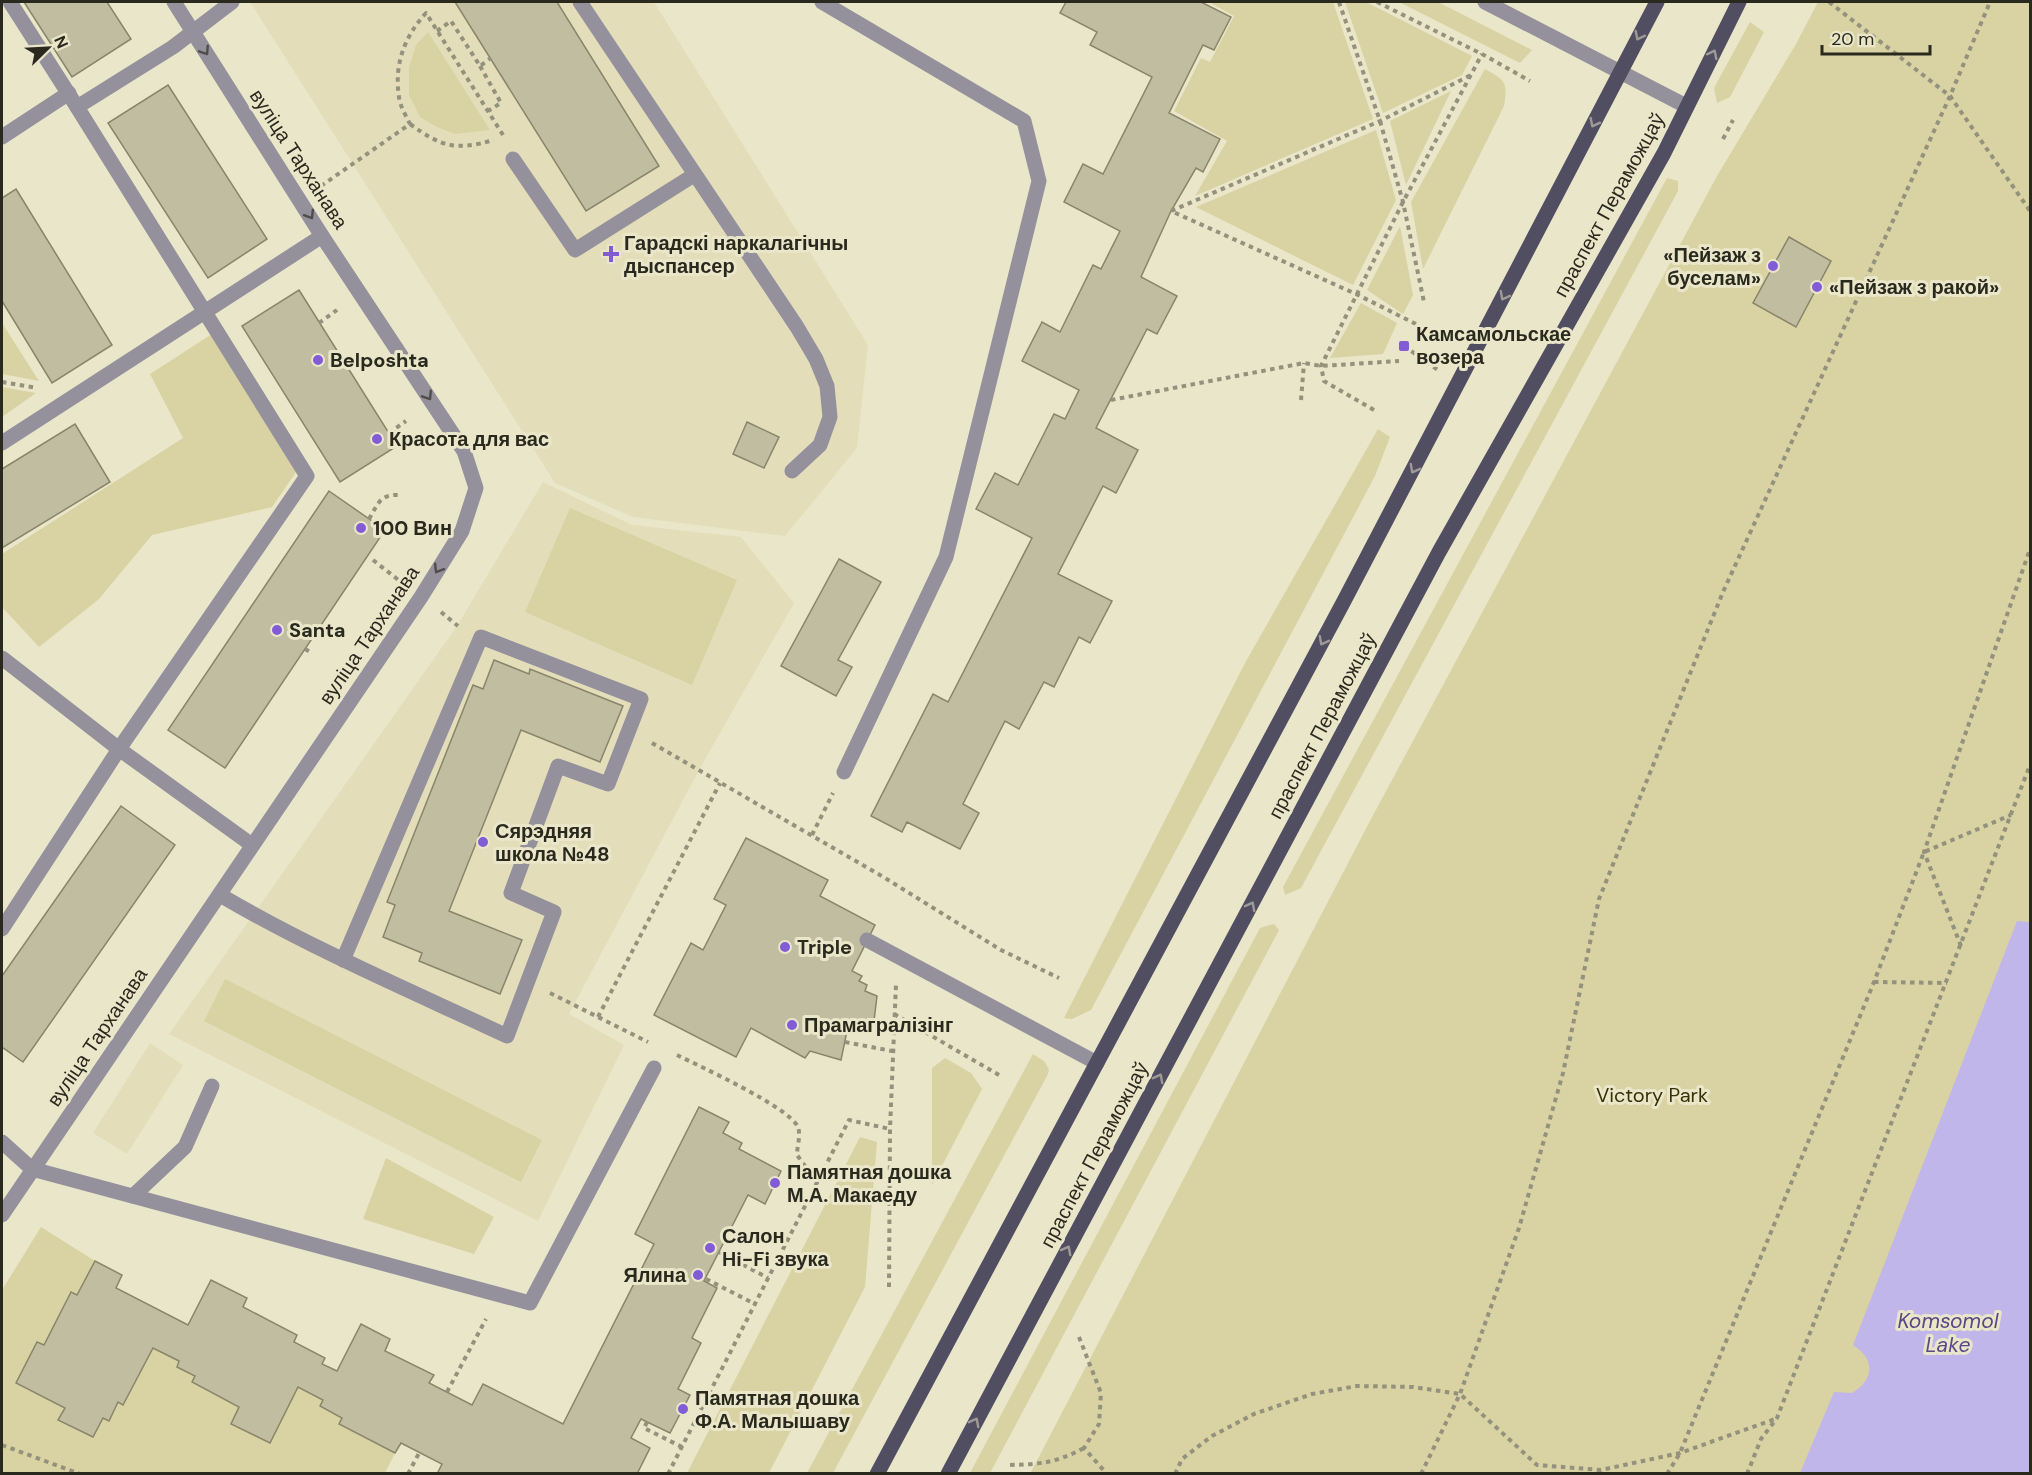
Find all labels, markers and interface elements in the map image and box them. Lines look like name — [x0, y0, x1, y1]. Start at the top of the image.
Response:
north arrow — [18, 18, 78, 78]
scale bar — [1822, 18, 1930, 56]
text: 20 m — [1831, 27, 1874, 51]
one-way arrow — [1635, 30, 1646, 41]
text: N — [49, 33, 73, 52]
one-way arrow — [197, 45, 209, 55]
one-way arrow — [1705, 49, 1717, 60]
street label: вуліца Тарханава — [244, 84, 354, 235]
street label: праспект Пераможцаў — [1547, 108, 1671, 302]
one-way arrow — [1590, 117, 1601, 127]
one-way arrow — [302, 209, 313, 220]
place label: Гарадскі наркалагічны дыспансер — [624, 230, 848, 279]
place label: «Пейзаж з буселам» — [1663, 242, 1761, 291]
marker: Гарадскі наркалагічны дыспансер — [602, 245, 620, 263]
marker: «Пейзаж з буселам» — [1766, 259, 1780, 273]
place label: «Пейзаж з ракой» — [1829, 274, 1999, 300]
marker: «Пейзаж з ракой» — [1810, 280, 1824, 294]
one-way arrow — [1500, 289, 1511, 300]
place label: Камсамольскае возера — [1416, 321, 1571, 370]
marker: Камсамольскае возера — [1397, 339, 1411, 353]
place label: Belposhta — [330, 347, 429, 373]
marker: Belposhta — [311, 353, 325, 367]
one-way arrow — [421, 390, 433, 400]
place label: Красота для вас — [389, 426, 549, 452]
marker: Красота для вас — [370, 432, 384, 446]
one-way arrow — [1410, 462, 1421, 473]
place label: 100 Вин — [373, 515, 452, 541]
marker: 100 Вин — [354, 521, 368, 535]
street label: вуліца Тарханава — [313, 560, 425, 709]
one-way arrow — [434, 563, 446, 573]
place label: Santa — [289, 617, 346, 643]
marker: Santa — [270, 623, 284, 637]
street label: праспект Пераможцаў — [1262, 629, 1382, 823]
one-way arrow — [1319, 635, 1330, 645]
place label: Сярэдняя школа №48 — [495, 818, 610, 867]
marker: Сярэдняя школа №48 — [476, 835, 490, 849]
one-way arrow — [1244, 902, 1255, 912]
place label: Triple — [797, 934, 852, 960]
marker: Triple — [778, 940, 792, 954]
street label: вуліца Тарханава — [41, 962, 153, 1111]
place label: Прамагралізінг — [804, 1012, 953, 1038]
marker: Прамагралізінг — [785, 1018, 799, 1032]
street label: праспект Пераможцаў — [1034, 1058, 1154, 1252]
one-way arrow — [1152, 1074, 1163, 1084]
park label: Victory Park — [1596, 1082, 1708, 1108]
place label: Памятная дошка М.А. Макаеду — [787, 1159, 952, 1208]
marker: Памятная дошка М.А. Макаеду — [768, 1176, 782, 1190]
place label: Салон Hi-Fi звука — [722, 1223, 829, 1272]
marker: Салон Hi-Fi звука — [703, 1241, 717, 1255]
one-way arrow — [1060, 1246, 1071, 1256]
place label: Ялина — [623, 1262, 687, 1288]
marker: Ялина — [691, 1268, 705, 1282]
water label: Komsomol Lake — [1898, 1307, 1999, 1359]
place label: Памятная дошка Ф.А. Малышаву — [695, 1385, 860, 1434]
marker: Памятная дошка Ф.А. Малышаву — [676, 1402, 690, 1416]
one-way arrow — [968, 1418, 979, 1428]

